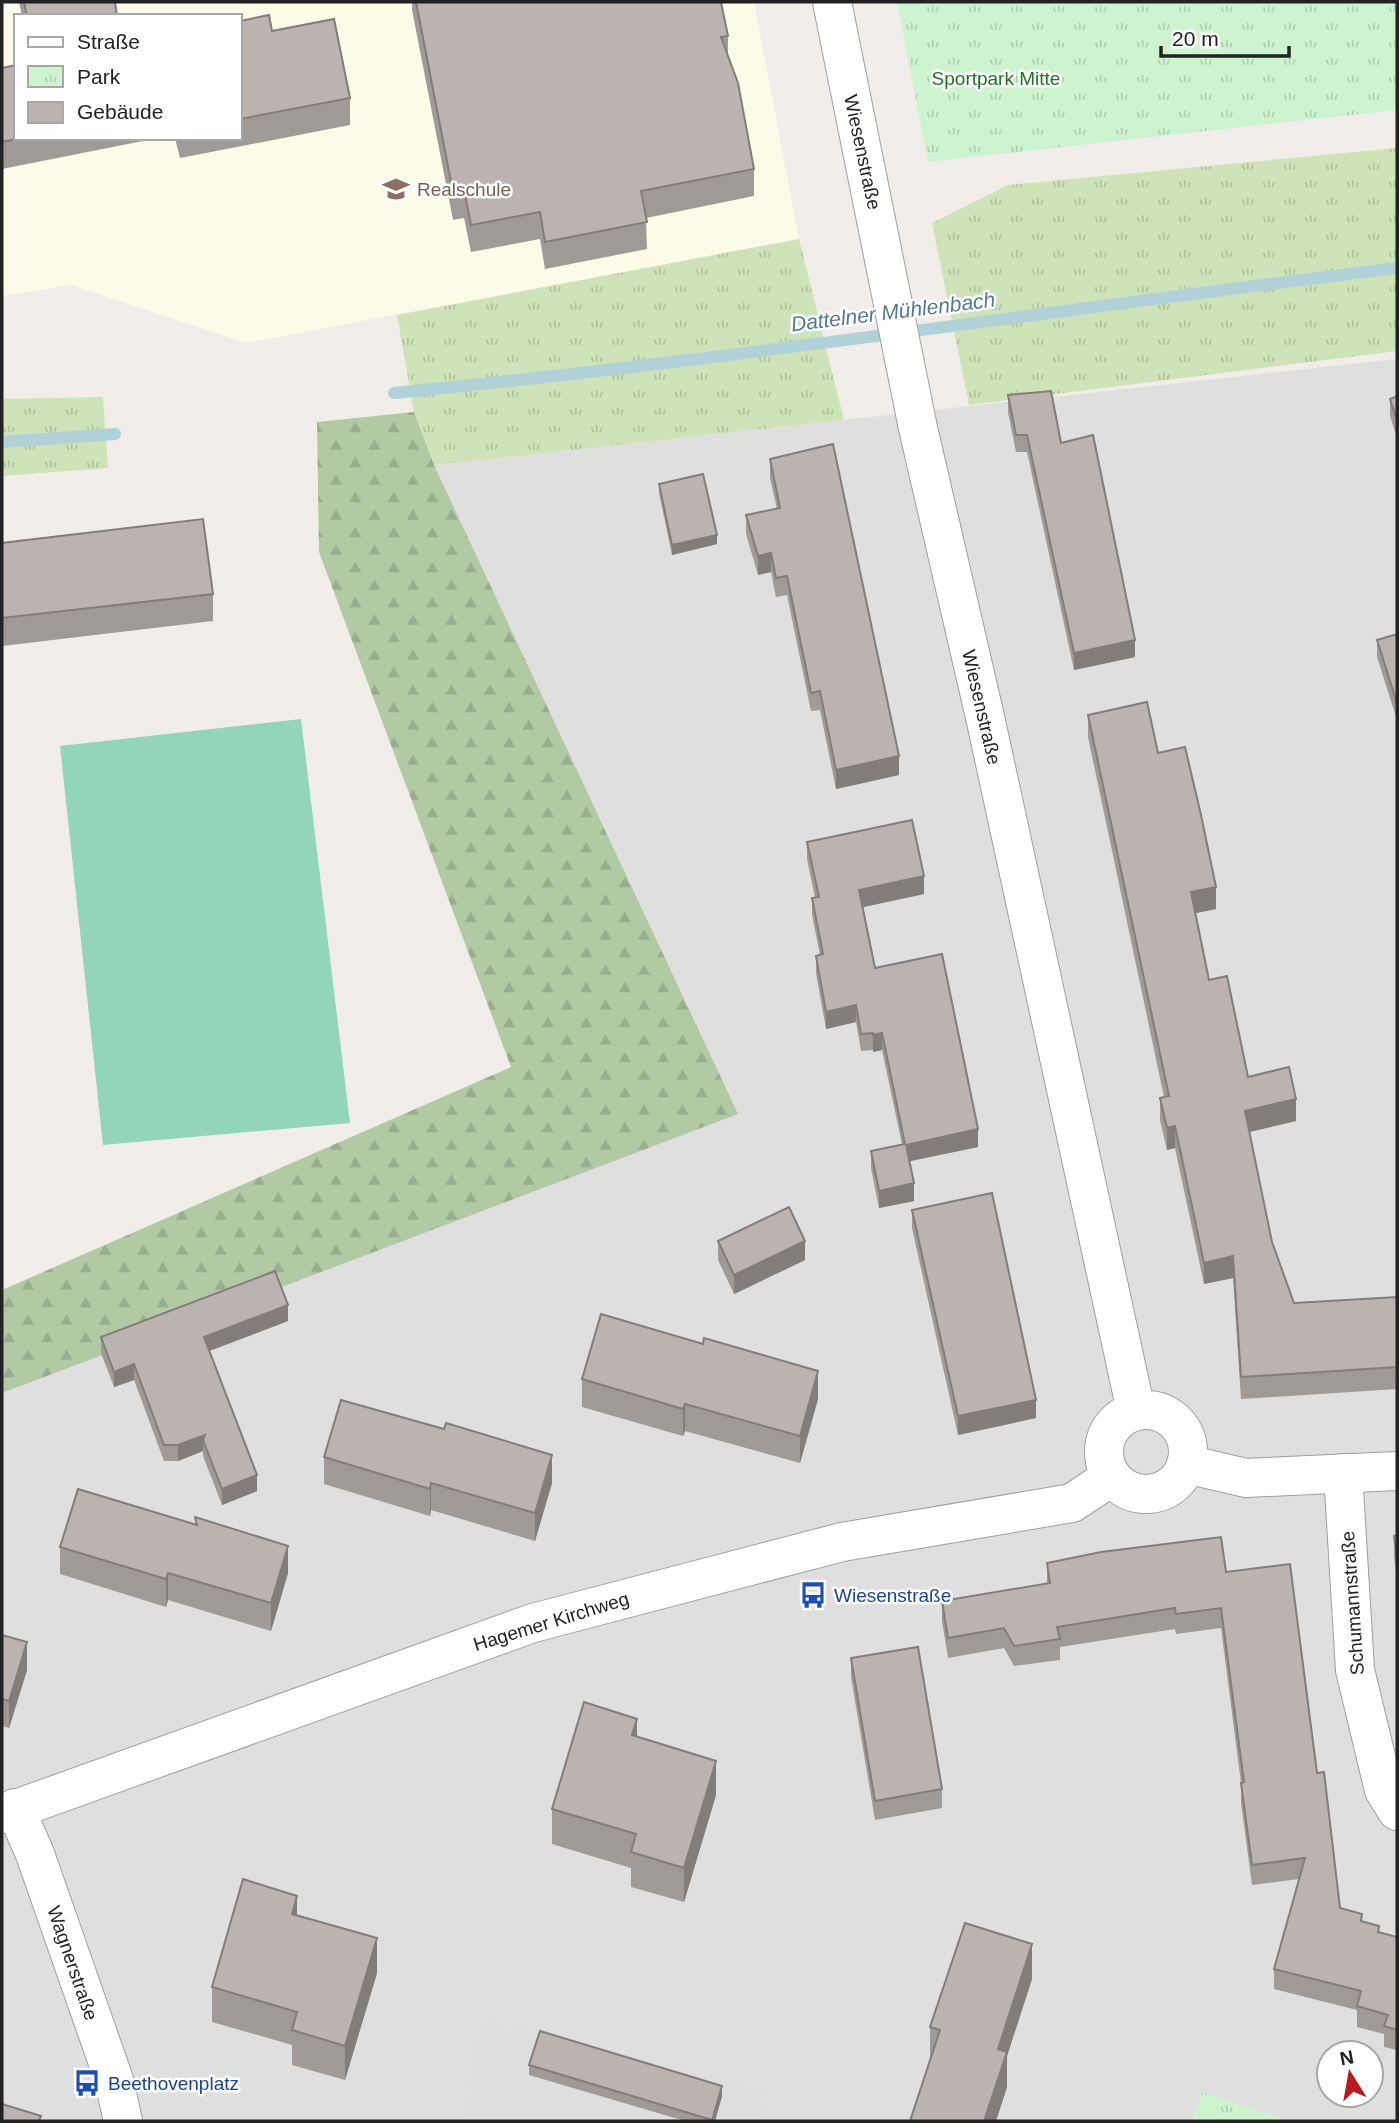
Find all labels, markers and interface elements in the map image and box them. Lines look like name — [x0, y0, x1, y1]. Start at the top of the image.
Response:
legend — [14, 14, 242, 140]
scale bar — [1161, 14, 1289, 58]
text: 20 m — [1172, 27, 1219, 50]
text: Straße — [77, 30, 140, 53]
text: Park — [77, 65, 121, 88]
park label: Sportpark Mitte — [932, 68, 1060, 89]
street label: Wiesenstraße — [840, 93, 885, 212]
text: Gebäude — [77, 100, 163, 123]
school or university icon: Realschule — [381, 174, 411, 204]
place label: Realschule — [417, 179, 511, 200]
water label: Dattelner Mühlenbach — [790, 288, 996, 335]
street label: Wiesenstraße — [958, 648, 1005, 767]
street label: Schumannstraße — [1337, 1530, 1368, 1676]
bus stop icon: Wiesenstraße — [798, 1580, 828, 1610]
place label: Wiesenstraße — [834, 1585, 951, 1606]
street label: Hagemer Kirchweg — [471, 1588, 631, 1655]
street label: Wagnerstraße — [43, 1903, 102, 2023]
north arrow — [1315, 2039, 1385, 2109]
text: N — [1338, 2046, 1356, 2069]
bus stop icon: Beethovenplatz — [72, 2068, 102, 2098]
place label: Beethovenplatz — [108, 2073, 239, 2094]

